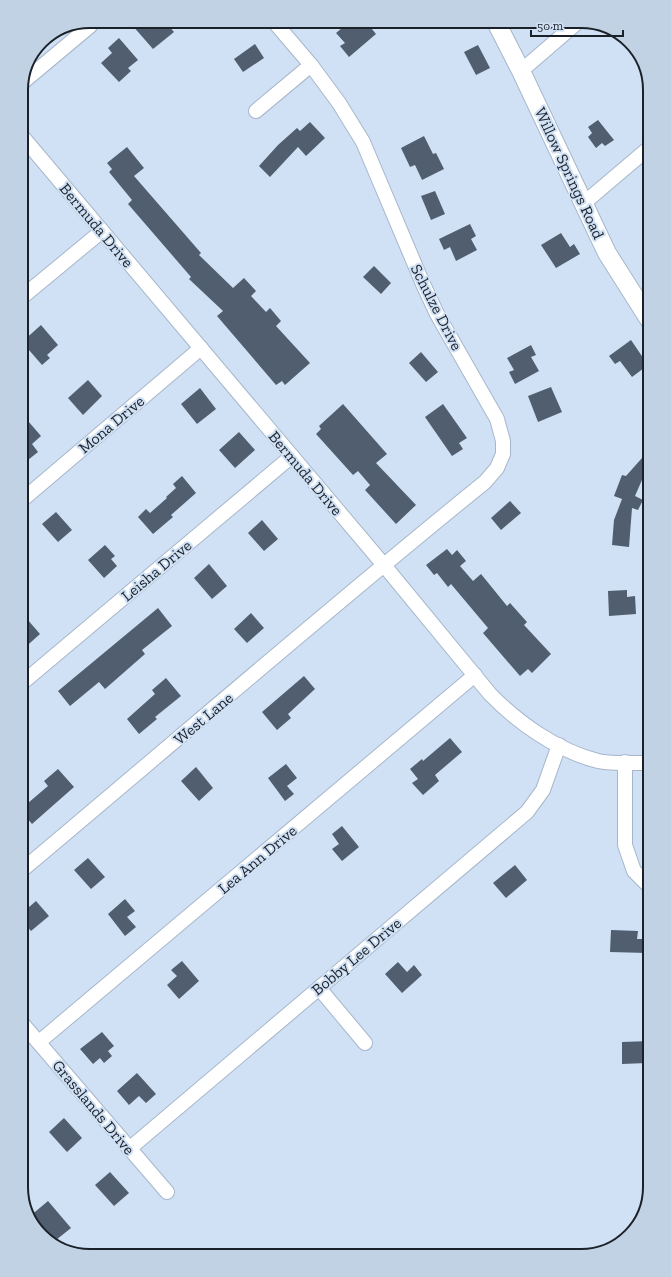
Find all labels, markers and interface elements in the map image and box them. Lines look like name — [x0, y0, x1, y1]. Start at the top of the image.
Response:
scale bar — [531, 12, 623, 38]
text: 50 m — [537, 19, 564, 33]
street label: Willow Springs Road — [531, 105, 608, 242]
street label: Bermuda Drive — [56, 179, 137, 271]
street label: Schulze Drive — [407, 261, 466, 354]
street label: Mona Drive — [75, 391, 148, 457]
street label: Bermuda Drive — [265, 427, 346, 519]
street label: Leisha Drive — [117, 536, 195, 605]
street label: West Lane — [170, 688, 237, 749]
street label: Lea Ann Drive — [214, 821, 301, 898]
street label: Bobby Lee Drive — [308, 913, 405, 999]
street label: Grasslands Drive — [48, 1056, 139, 1159]

